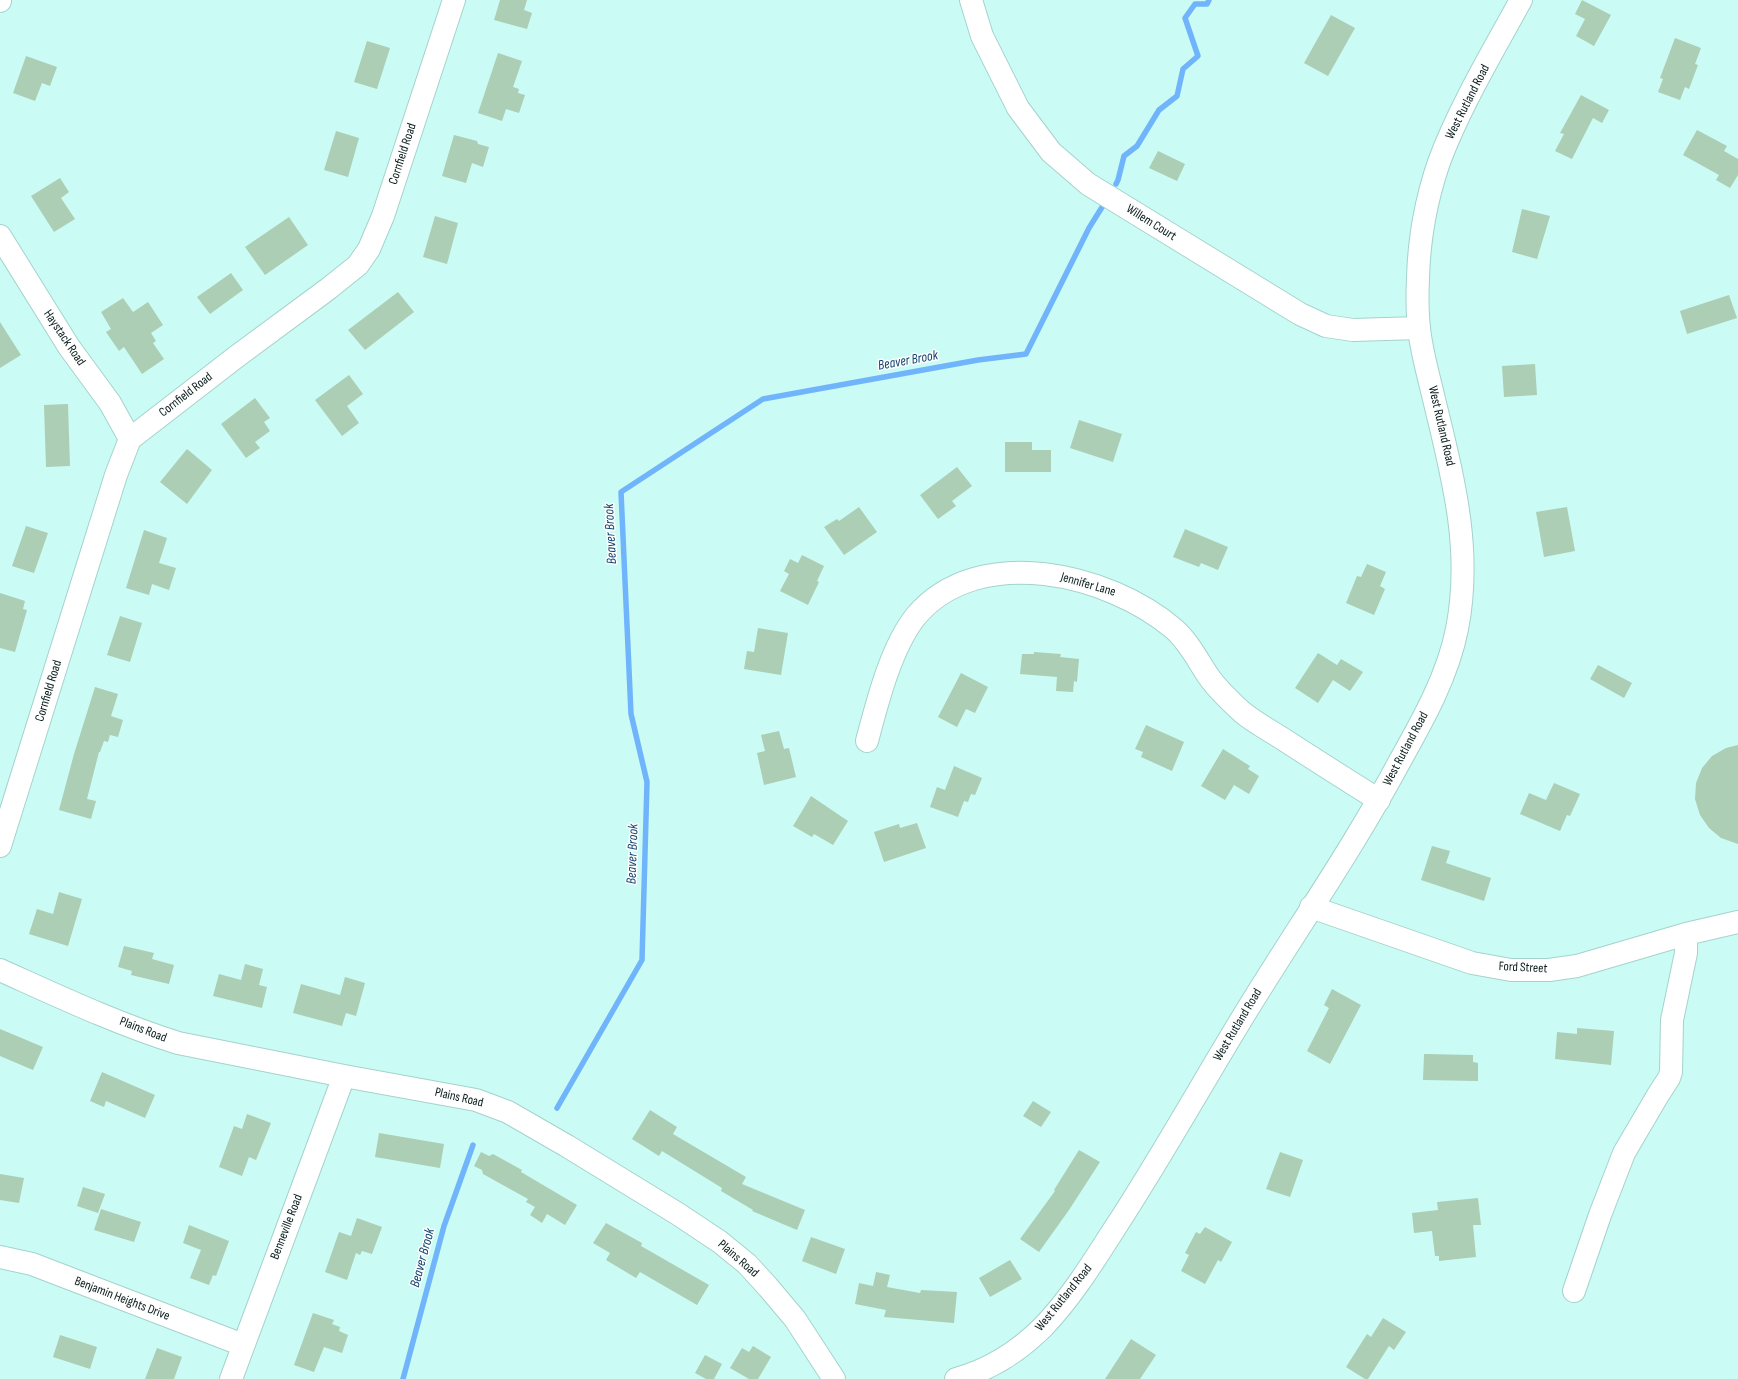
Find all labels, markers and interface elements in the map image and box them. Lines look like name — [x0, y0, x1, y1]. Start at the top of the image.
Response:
street label: West Rutland Road — [1443, 62, 1493, 142]
street label: Cornfield Road — [386, 121, 420, 187]
street label: Willem Court — [1123, 201, 1179, 245]
street label: Haystack Road — [40, 307, 88, 369]
water label: Beaver Brook — [877, 347, 939, 375]
street label: Cornfield Road — [156, 369, 216, 421]
street label: West Rutland Road — [1424, 384, 1458, 468]
water label: Beaver Brook — [601, 503, 621, 565]
street label: Jennifer Lane — [1059, 570, 1117, 600]
street label: Cornfield Road — [32, 658, 66, 724]
street label: West Rutland Road — [1380, 709, 1432, 789]
water label: Beaver Brook — [624, 824, 642, 884]
street label: Ford Street — [1498, 959, 1548, 977]
street label: West Rutland Road — [1210, 986, 1266, 1064]
street label: Plains Road — [117, 1014, 169, 1046]
street label: Plains Road — [433, 1085, 485, 1111]
street label: Benneville Road — [267, 1192, 307, 1262]
water label: Beaver Brook — [407, 1227, 439, 1289]
street label: Plains Road — [714, 1237, 762, 1281]
street label: West Rutland Road — [1032, 1261, 1096, 1335]
street label: Benjamin Heights Drive — [72, 1274, 172, 1324]

